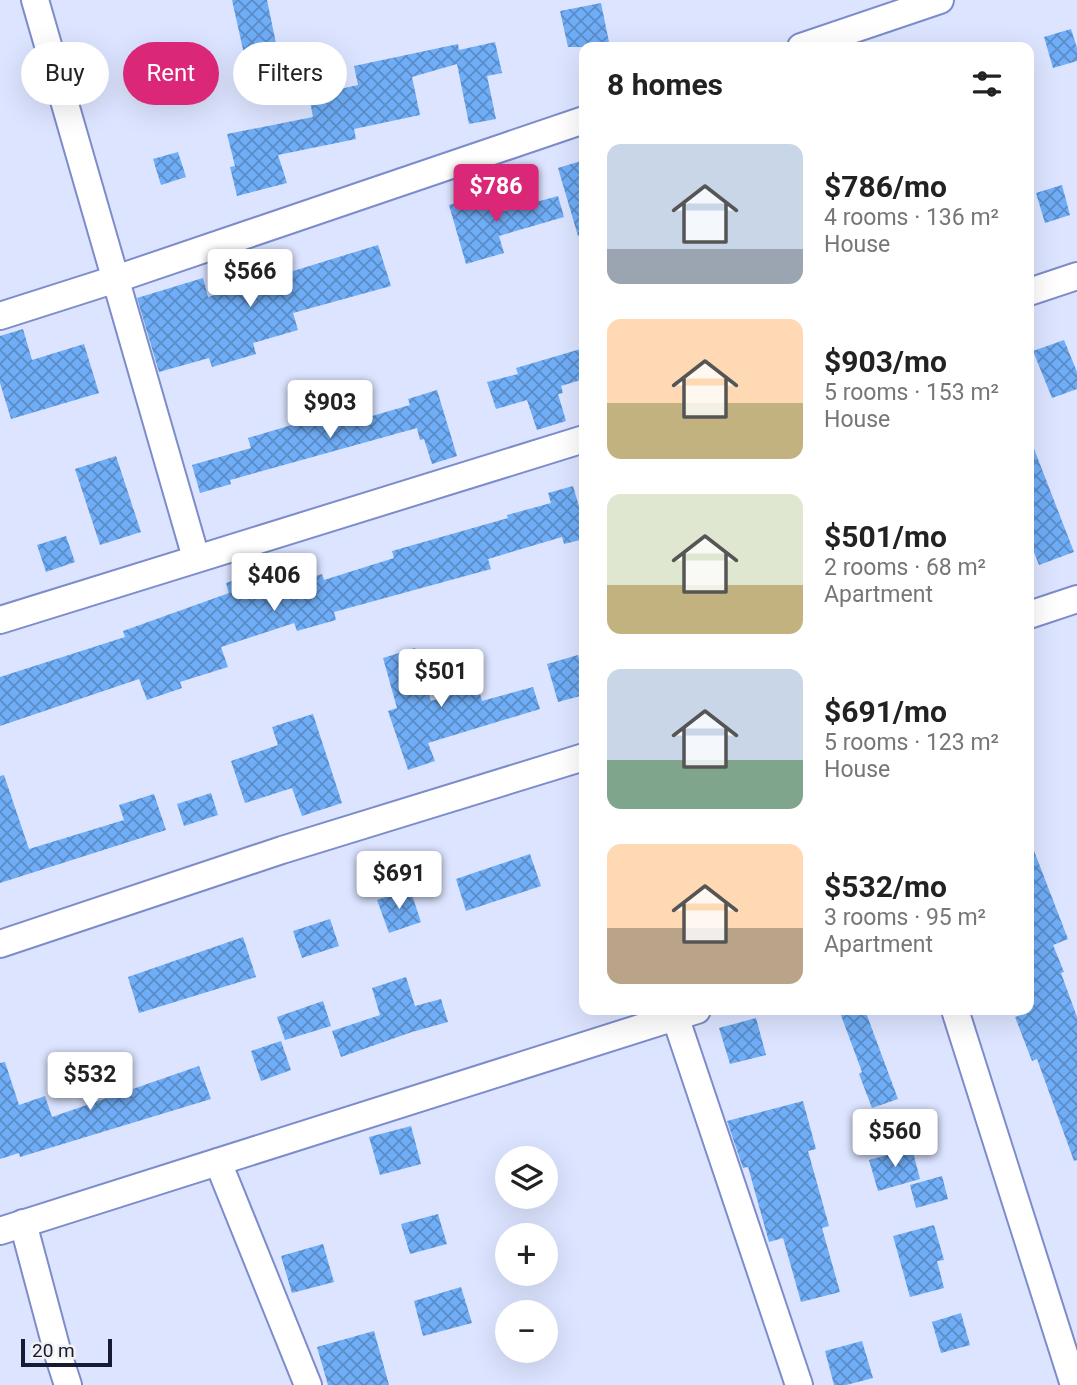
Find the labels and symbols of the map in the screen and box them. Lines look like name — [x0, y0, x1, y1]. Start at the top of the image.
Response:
pin: $786 — [455, 164, 537, 224]
pin: $566 — [209, 250, 291, 309]
pin: $903 — [289, 380, 371, 440]
pin: $406 — [233, 554, 315, 613]
pin: $501 — [400, 650, 482, 709]
pin: $691 — [358, 852, 440, 911]
pin: $532 — [49, 1052, 131, 1112]
pin: $560 — [854, 1110, 936, 1169]
scale bar — [21, 1336, 112, 1368]

